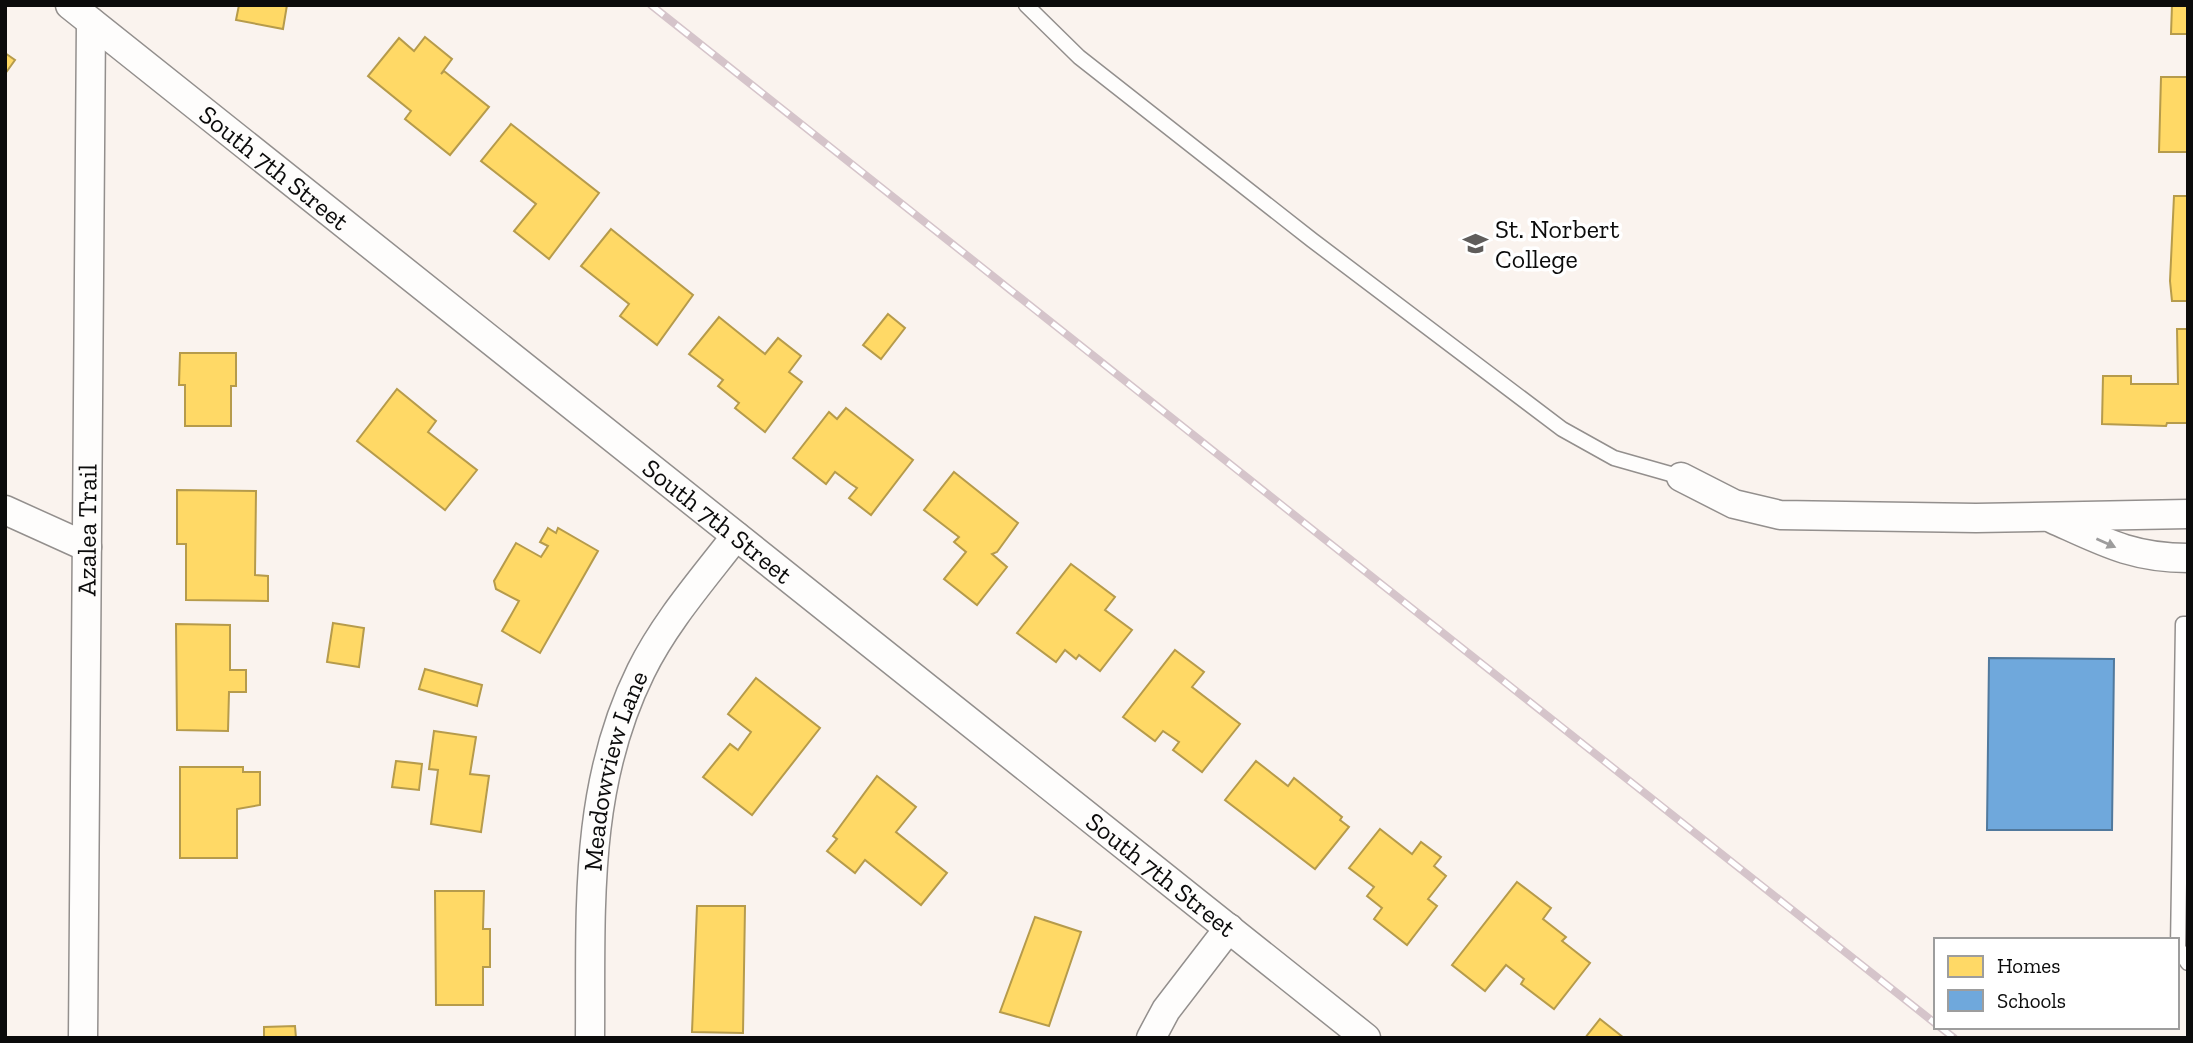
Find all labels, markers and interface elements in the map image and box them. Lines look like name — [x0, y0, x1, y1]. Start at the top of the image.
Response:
street label: South 7th Street — [193, 98, 356, 237]
place label: St. Norbert College — [1495, 213, 1620, 275]
school or university icon: St. Norbert College — [1461, 230, 1489, 258]
street label: South 7th Street — [636, 452, 799, 591]
street label: Azalea Trail — [70, 464, 104, 596]
one-way arrow — [2096, 537, 2116, 549]
street label: Meadowview Lane — [577, 665, 655, 872]
street label: South 7th Street — [1080, 805, 1242, 944]
legend — [1934, 938, 2179, 1029]
text: Homes — [1997, 953, 2060, 978]
text: Schools — [1997, 988, 2066, 1013]

